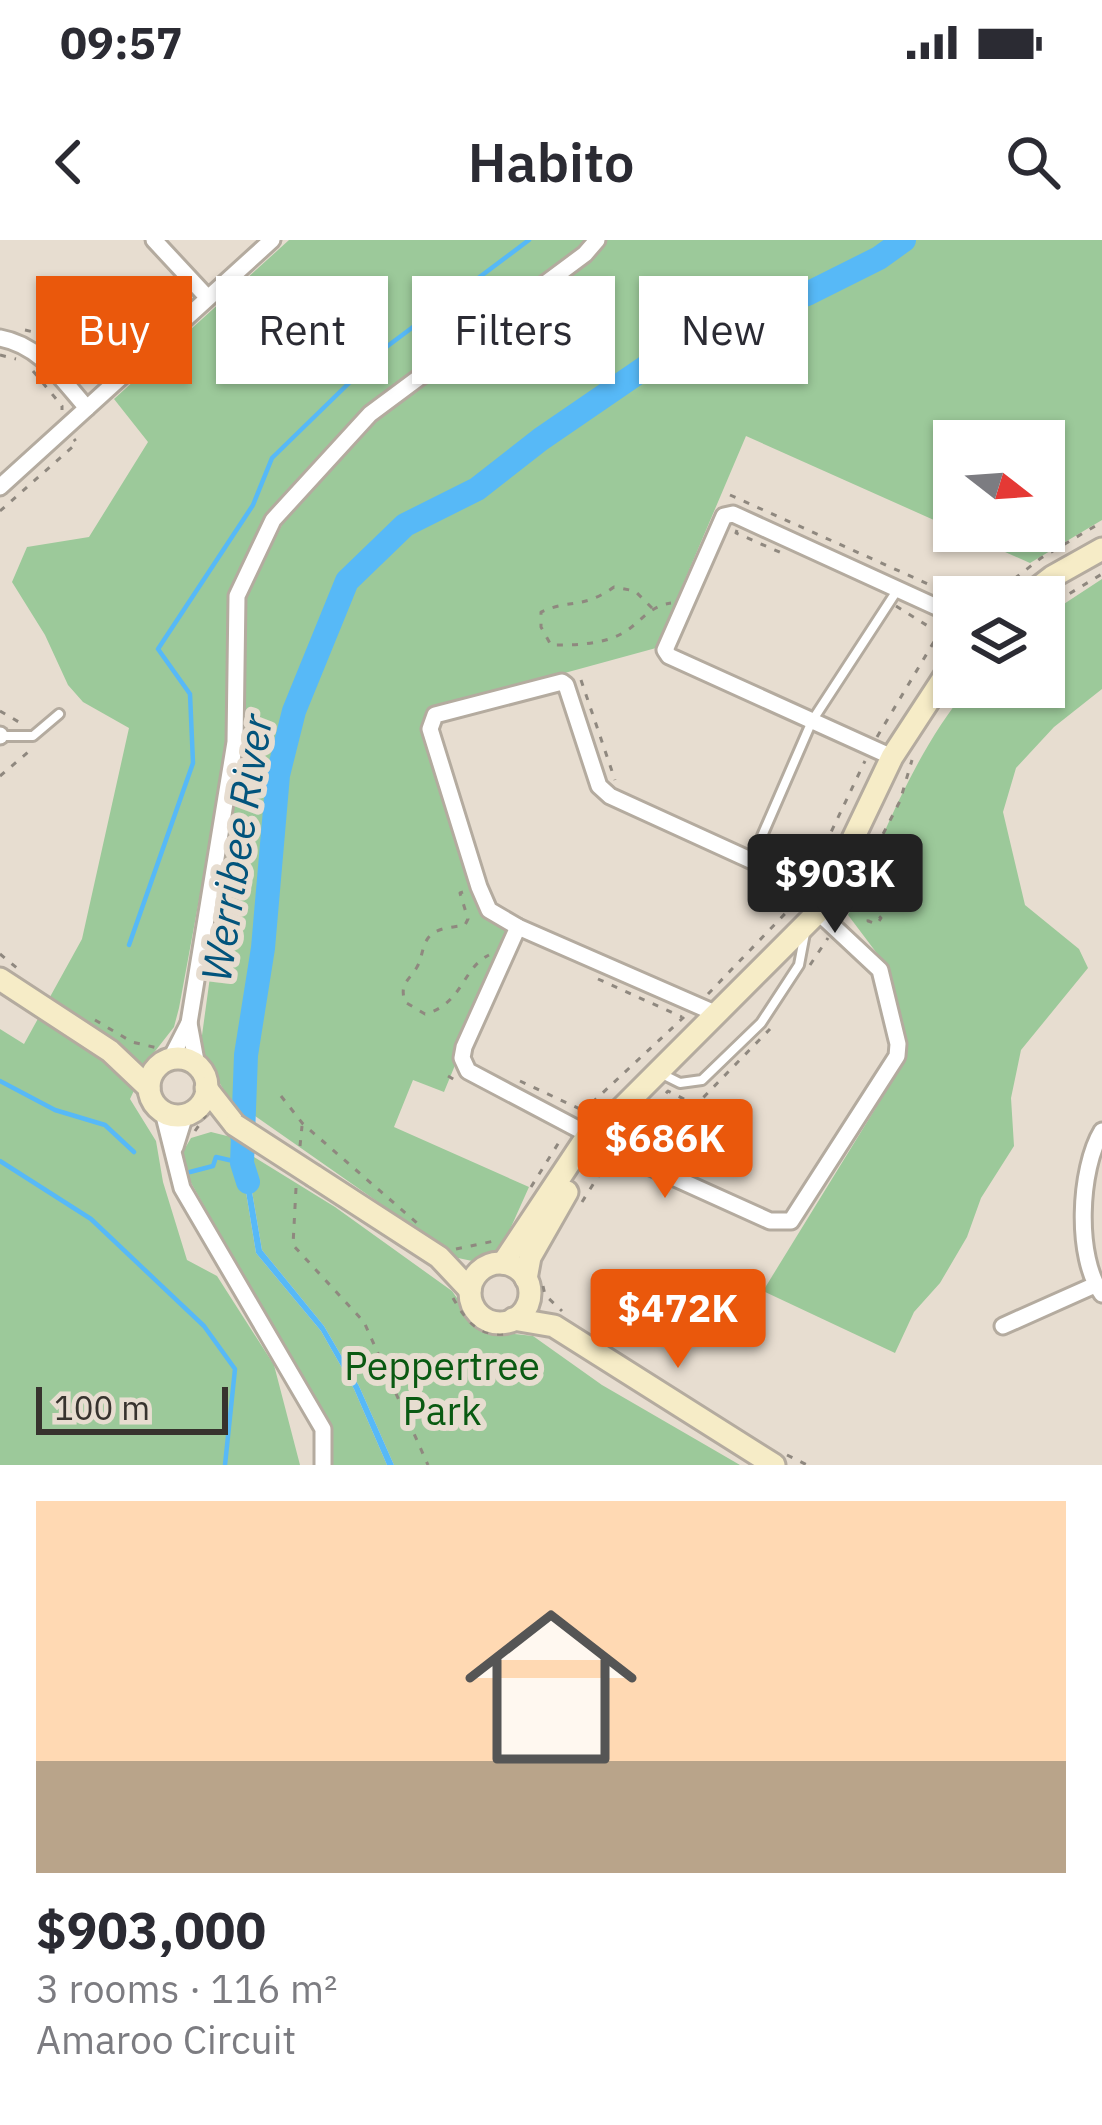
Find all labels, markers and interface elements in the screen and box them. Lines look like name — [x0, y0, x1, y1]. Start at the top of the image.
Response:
text: 09:57 — [60, 13, 183, 71]
text: Habito — [468, 127, 634, 197]
icon: back — [36, 129, 102, 195]
icon: search — [1000, 129, 1066, 195]
chip: Buy — [36, 276, 192, 384]
chip: Rent — [216, 276, 388, 384]
chip: Filters — [412, 276, 615, 384]
chip: New — [639, 276, 808, 384]
north arrow — [933, 420, 1065, 552]
map controls — [933, 420, 1065, 708]
button: layers — [933, 576, 1065, 708]
water label: Werribee River — [188, 709, 285, 985]
pin: $903K — [751, 834, 919, 936]
text: $903K — [775, 847, 895, 898]
pin: $686K — [581, 1099, 749, 1201]
text: $686K — [605, 1112, 725, 1163]
pin: $472K — [594, 1269, 762, 1371]
text: $472K — [618, 1282, 738, 1333]
park label: Peppertree Park — [344, 1340, 540, 1436]
scale bar — [36, 1381, 228, 1434]
text: 100 m — [54, 1386, 150, 1429]
icon: home — [443, 1579, 659, 1795]
text: $903,000 — [36, 1897, 266, 1963]
text: 3 rooms · 116 m² — [36, 1963, 338, 2014]
text: Amaroo Circuit — [36, 2014, 296, 2065]

